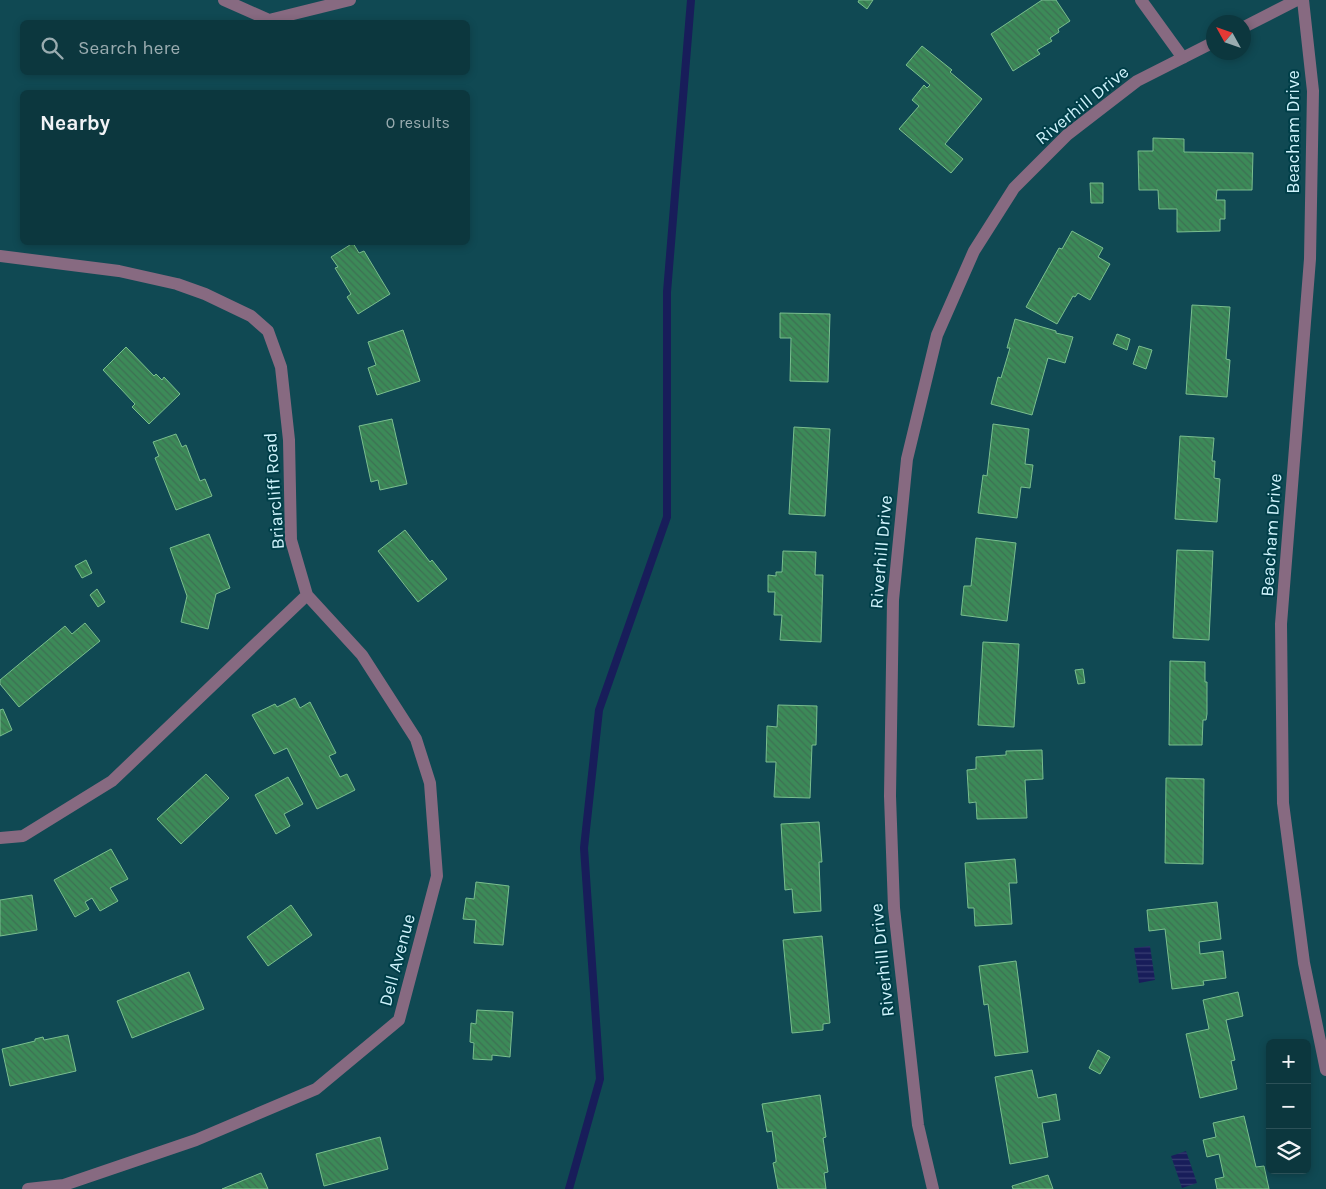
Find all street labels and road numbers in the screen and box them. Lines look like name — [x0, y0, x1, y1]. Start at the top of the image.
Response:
street label: Riverhill Drive — [1031, 61, 1133, 149]
street label: Beacham Drive — [1282, 70, 1304, 194]
street label: Briarcliff Road — [259, 432, 289, 550]
street label: Beacham Drive — [1256, 473, 1286, 597]
street label: Riverhill Drive — [865, 494, 897, 610]
street label: Riverhill Drive — [865, 902, 899, 1018]
street label: Dell Avenue — [374, 911, 420, 1009]

